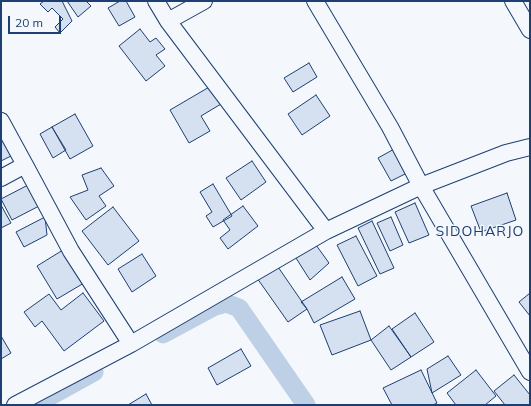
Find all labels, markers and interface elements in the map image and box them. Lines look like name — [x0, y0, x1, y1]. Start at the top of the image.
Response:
scale bar — [10, 8, 63, 34]
text: 20 m — [15, 15, 43, 30]
district label: SIDOHARJO — [436, 224, 524, 240]

